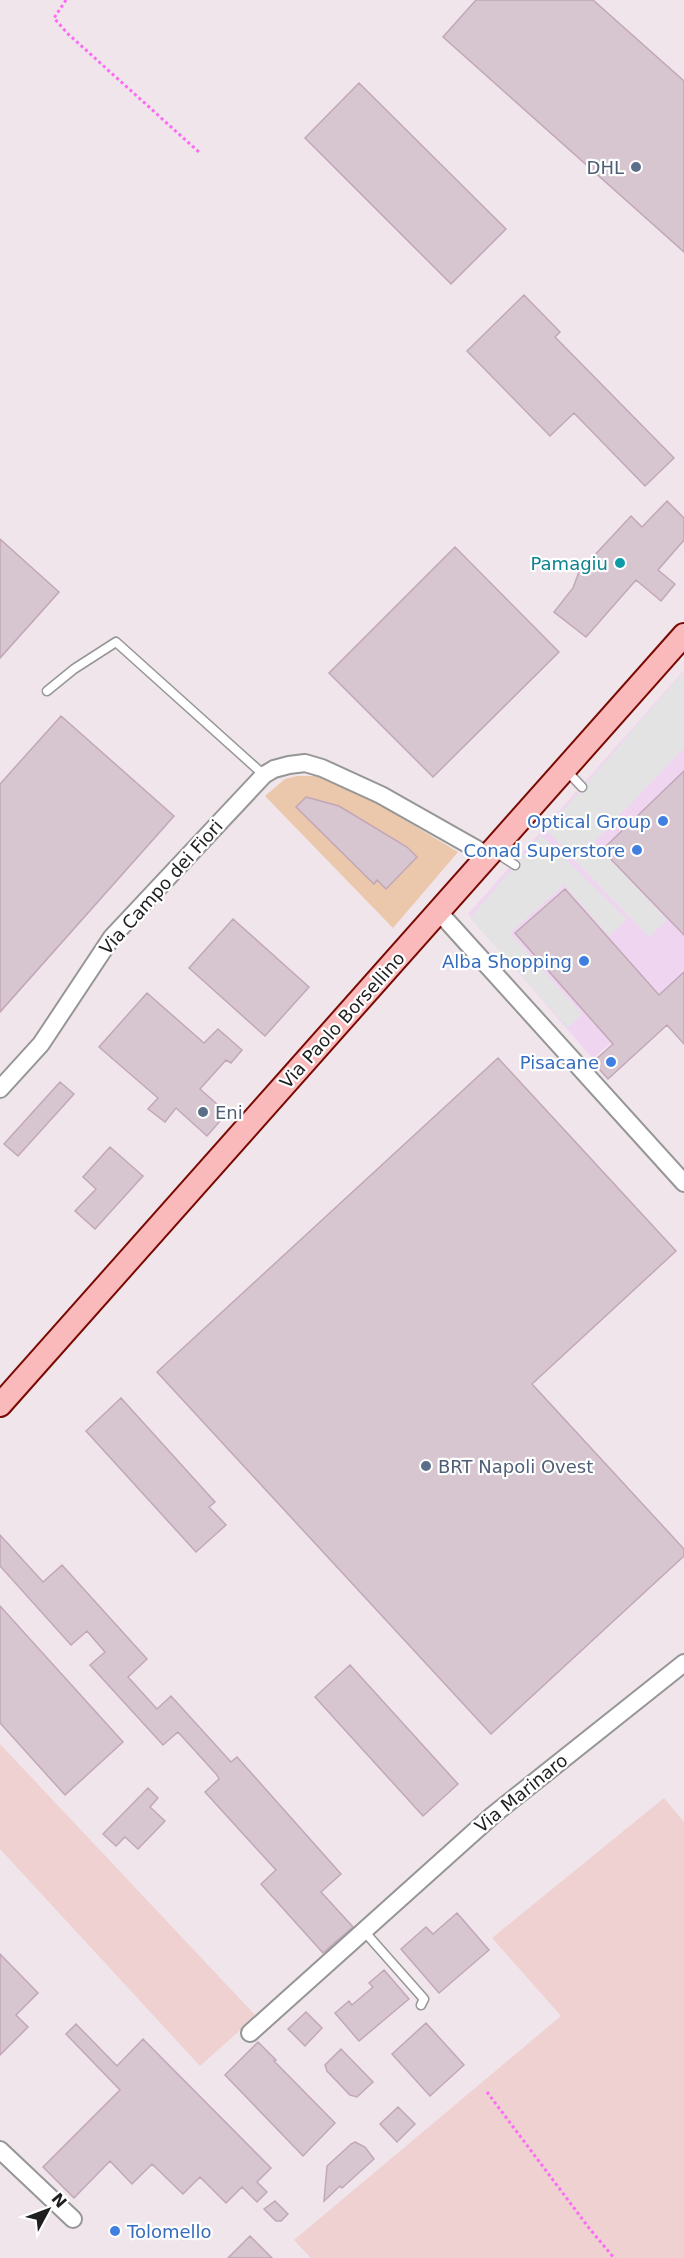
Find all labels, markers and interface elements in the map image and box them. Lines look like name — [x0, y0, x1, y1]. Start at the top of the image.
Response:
place label: DHL — [587, 157, 624, 178]
marker: DHL — [629, 160, 643, 174]
place label: Pamagiu — [531, 553, 608, 574]
marker: Pamagiu — [613, 556, 627, 570]
place label: Optical Group — [527, 811, 651, 832]
marker: Optical Group — [656, 814, 670, 828]
street label: Via Campo dei Fiori — [95, 815, 227, 959]
place label: Conad Superstore — [464, 840, 625, 861]
marker: Conad Superstore — [630, 843, 644, 857]
street label: Via Paolo Borsellino — [275, 948, 409, 1092]
place label: Alba Shopping — [442, 951, 572, 972]
marker: Alba Shopping — [577, 954, 591, 968]
place label: Pisacane — [520, 1052, 599, 1073]
marker: Pisacane — [604, 1055, 618, 1069]
place label: Eni — [215, 1102, 243, 1123]
marker: Eni — [196, 1105, 210, 1119]
place label: BRT Napoli Ovest — [438, 1456, 593, 1477]
marker: BRT Napoli Ovest — [419, 1459, 433, 1473]
street label: Via Marinaro — [470, 1749, 572, 1837]
north arrow — [18, 2180, 78, 2240]
text: N — [47, 2189, 71, 2212]
place label: Tolomello — [126, 2221, 212, 2242]
marker: Tolomello — [108, 2224, 122, 2238]

